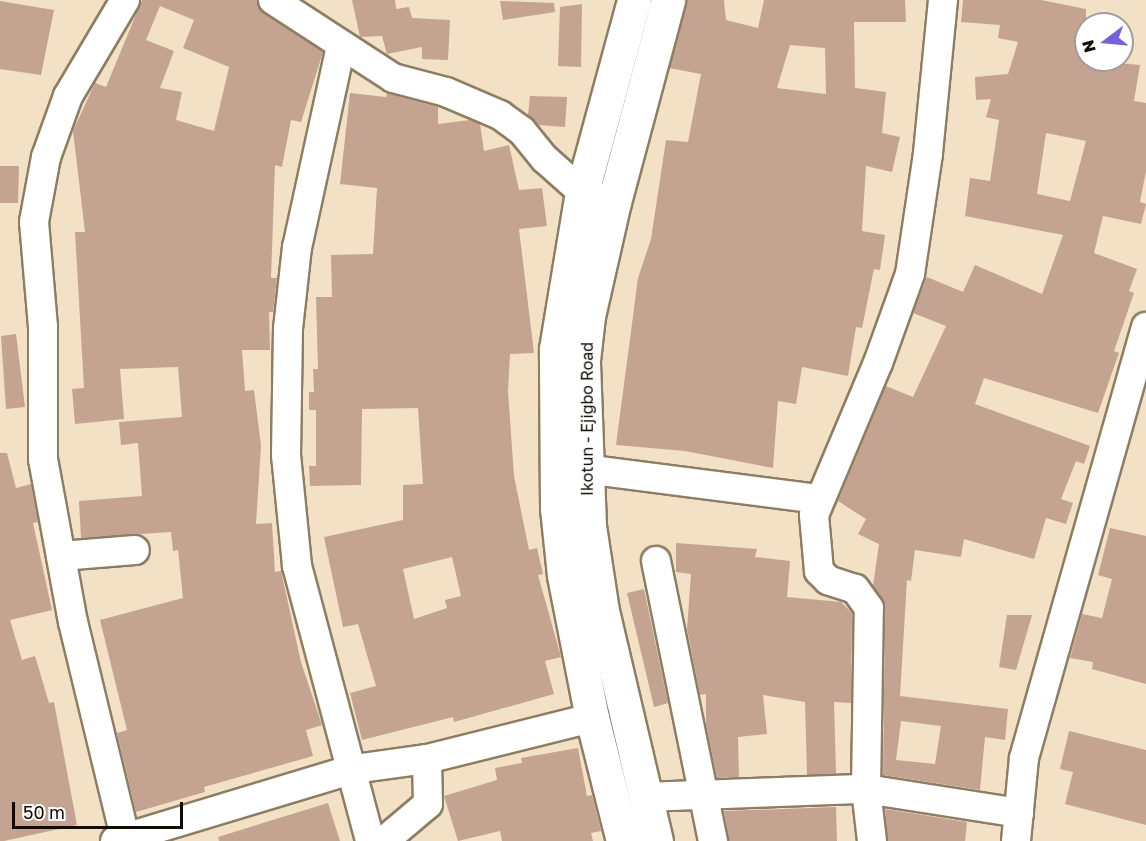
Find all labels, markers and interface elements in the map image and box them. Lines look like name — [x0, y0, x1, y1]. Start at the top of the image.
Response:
north arrow — [1074, 12, 1134, 72]
text: N — [1077, 38, 1100, 55]
street label: Ikotun - Ejigbo Road — [577, 342, 597, 496]
scale bar — [15, 790, 186, 828]
text: 50 m — [23, 801, 65, 823]

